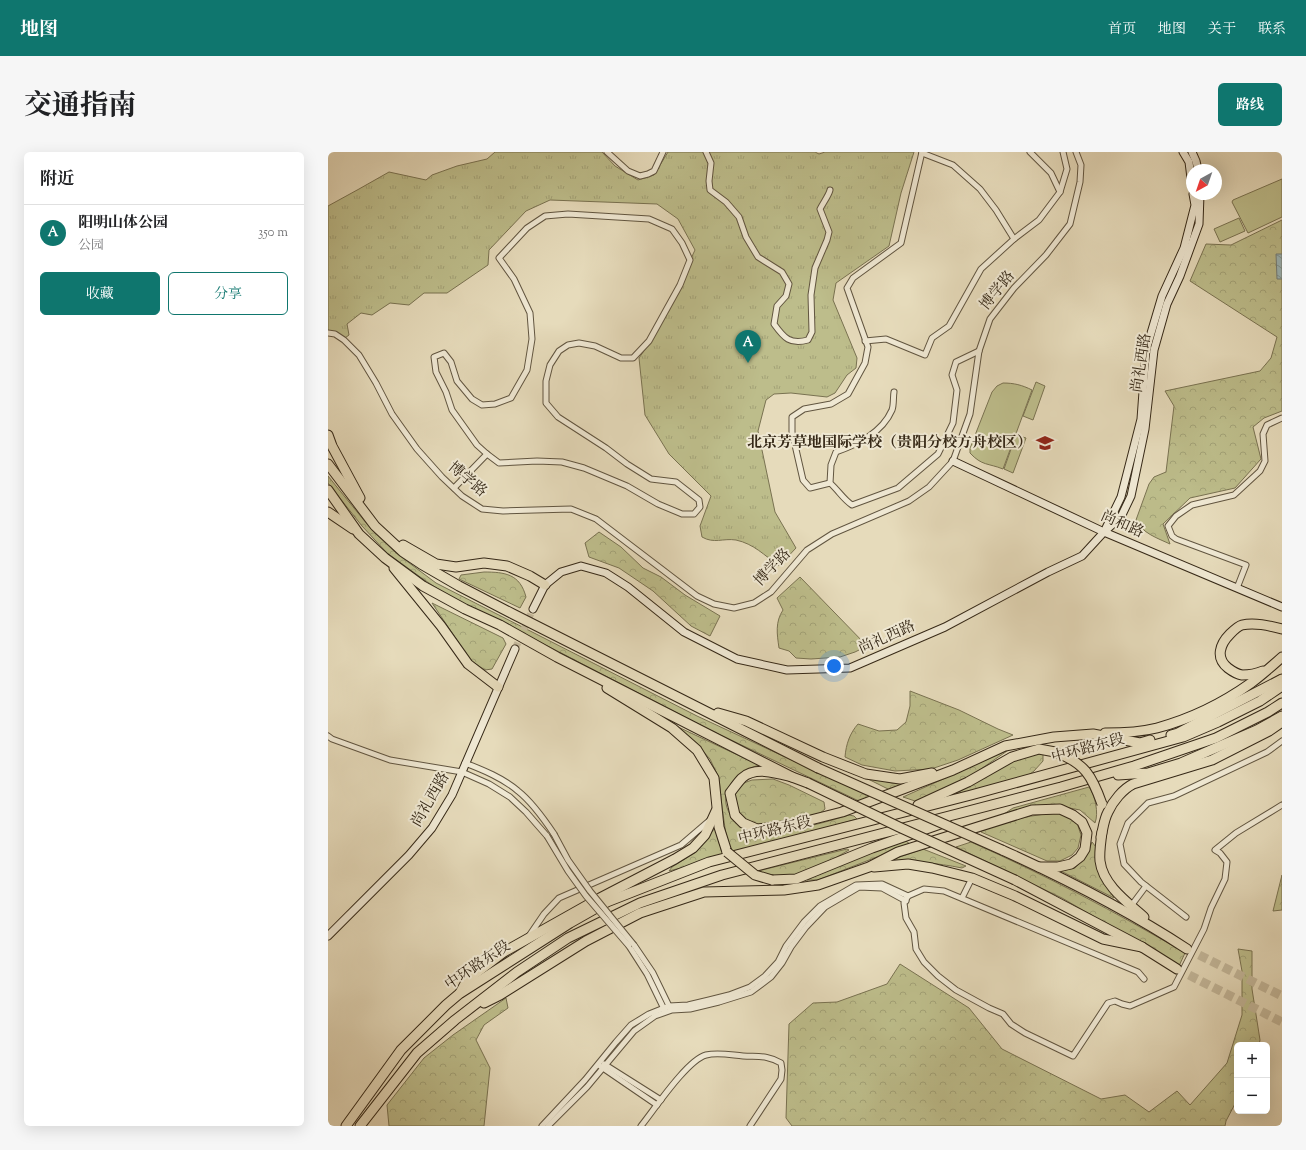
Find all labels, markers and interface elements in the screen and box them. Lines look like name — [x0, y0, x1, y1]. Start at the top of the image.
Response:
text: 地图 — [20, 17, 58, 44]
text: 首页 — [1108, 20, 1136, 40]
text: 地图 — [1158, 20, 1186, 40]
text: 关于 — [1208, 20, 1236, 40]
text: 联系 — [1258, 20, 1286, 40]
button: 路线 — [1218, 83, 1282, 126]
text: 交通指南 — [24, 87, 136, 127]
north arrow — [1186, 164, 1222, 200]
text: 附近 — [40, 168, 74, 192]
text: 阳明山体公园 — [78, 213, 168, 234]
text: A — [48, 224, 58, 242]
text: 350 m — [258, 224, 288, 242]
text: 公园 — [78, 237, 104, 255]
street label: 博学路 — [976, 267, 1020, 315]
button: 收藏 — [40, 272, 160, 315]
button: 分享 — [168, 272, 288, 315]
pin: A — [735, 330, 761, 363]
street label: 尚礼西路 — [1127, 332, 1157, 394]
place label: 北京芳草地国际学校（贵阳分校方舟校区） — [747, 433, 1032, 454]
school or university icon: 北京芳草地国际学校（贵阳分校方舟校区） — [1035, 433, 1055, 453]
street label: 博学路 — [443, 457, 491, 503]
street label: 尚和路 — [1097, 506, 1147, 544]
street label: 博学路 — [750, 545, 796, 591]
street label: 尚礼西路 — [855, 616, 919, 660]
your location — [824, 656, 844, 676]
street label: 中环路东段 — [1049, 729, 1127, 769]
street label: 尚礼西路 — [407, 769, 455, 831]
street label: 中环路东段 — [736, 812, 814, 850]
street label: 中环路东段 — [441, 936, 515, 996]
map controls — [1234, 1042, 1270, 1114]
button: + — [1234, 1042, 1270, 1078]
button: − — [1234, 1078, 1270, 1114]

